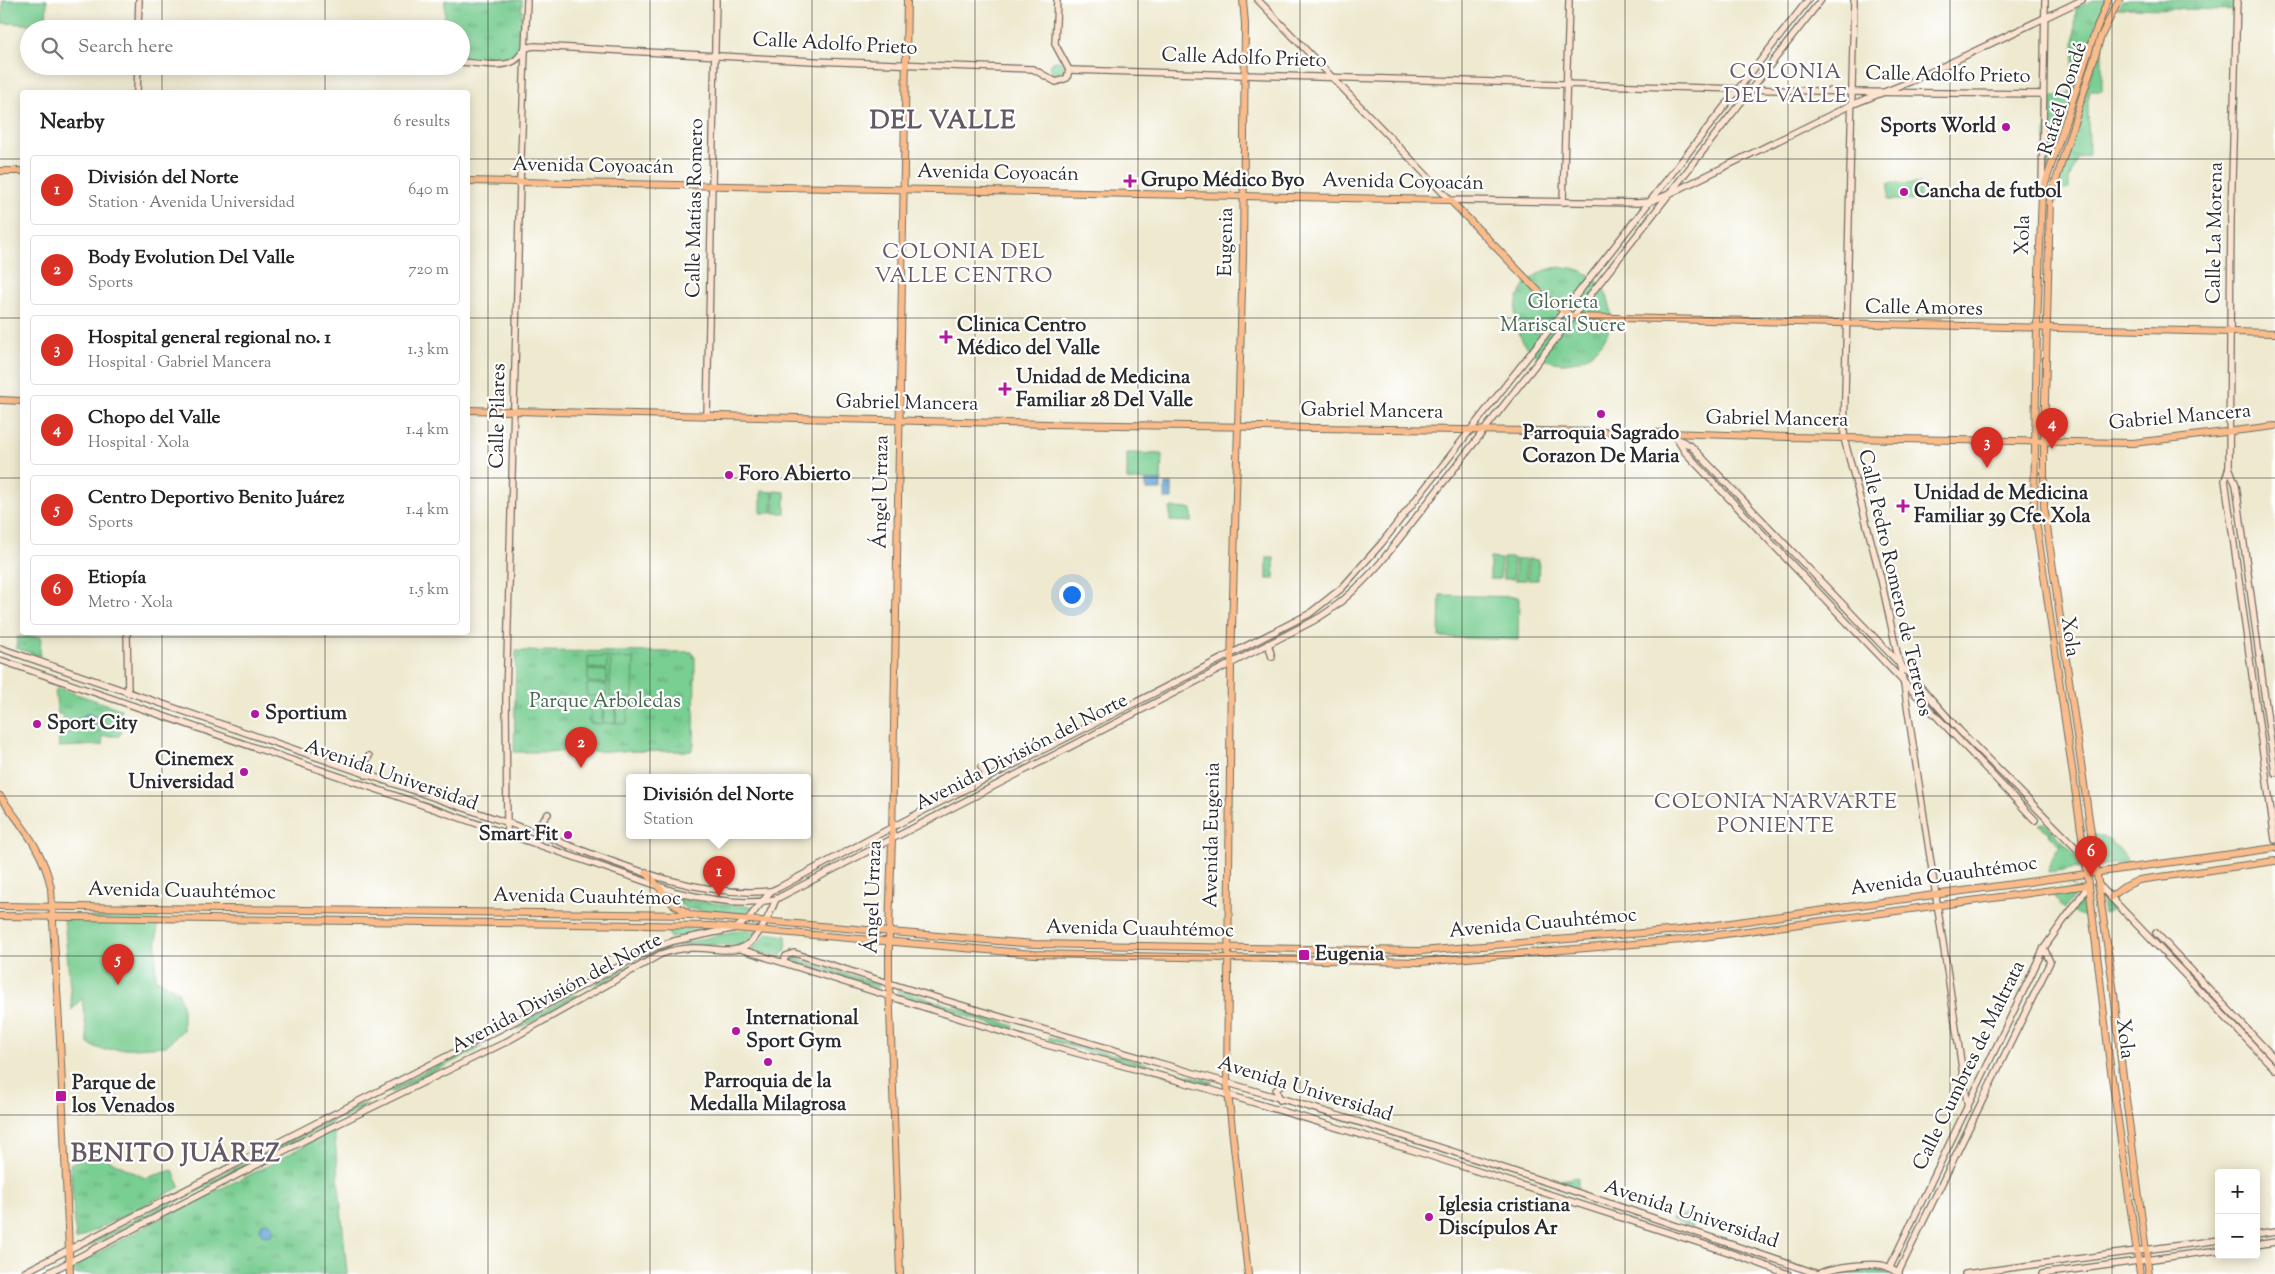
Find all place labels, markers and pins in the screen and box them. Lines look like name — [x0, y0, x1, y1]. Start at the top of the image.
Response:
place label: Sports World — [1880, 113, 1997, 142]
marker: Sports World — [2000, 121, 2012, 133]
place label: Grupo Médico Byo — [1141, 167, 1304, 196]
marker: Grupo Médico Byo — [1123, 174, 1137, 188]
place label: Cancha de futbol — [1914, 178, 2062, 207]
marker: Cancha de futbol — [1898, 186, 1910, 198]
place label: Clinica Centro Médico del Valle — [957, 312, 1100, 364]
marker: Clinica Centro Médico del Valle — [939, 330, 953, 344]
place label: Unidad de Medicina Familiar 28 Del Valle — [1016, 364, 1193, 416]
marker: Unidad de Medicina Familiar 28 Del Valle — [998, 382, 1012, 396]
marker: Parroquia Sagrado Corazon De Maria — [1595, 408, 1607, 420]
pin: 4 — [2036, 408, 2068, 449]
place label: Parroquia Sagrado Corazon De Maria — [1523, 420, 1680, 472]
pin: 3 — [1971, 427, 2003, 468]
place label: Foro Abierto — [739, 461, 851, 490]
marker: Foro Abierto — [723, 469, 735, 481]
place label: Unidad de Medicina Familiar 39 Cfe. Xola — [1914, 480, 2091, 532]
marker: Unidad de Medicina Familiar 39 Cfe. Xola — [1896, 499, 1910, 513]
place label: Sportium — [265, 700, 347, 729]
marker: Sportium — [249, 708, 261, 720]
place label: Sport City — [47, 710, 138, 739]
marker: Sport City — [31, 718, 43, 730]
pin: 2 — [565, 727, 597, 768]
place label: Cinemex Universidad — [129, 746, 235, 798]
marker: Cinemex Universidad — [238, 766, 250, 778]
place label: Smart Fit — [479, 821, 558, 850]
marker: Smart Fit — [562, 829, 574, 841]
pin: 6 — [2075, 836, 2107, 877]
pin: 1 — [703, 856, 735, 897]
place label: Eugenia — [1315, 941, 1385, 970]
pin: 5 — [102, 944, 134, 985]
marker: Eugenia — [1297, 948, 1311, 962]
place label: International Sport Gym — [746, 1005, 859, 1057]
marker: International Sport Gym — [730, 1025, 742, 1037]
marker: Parroquia de la Medalla Milagrosa — [762, 1056, 774, 1068]
place label: Parroquia de la Medalla Milagrosa — [690, 1068, 847, 1120]
place label: Parque de los Venados — [72, 1070, 175, 1122]
marker: Parque de los Venados — [54, 1089, 68, 1103]
place label: Iglesia cristiana Discípulos Ar — [1439, 1192, 1571, 1244]
marker: Iglesia cristiana Discípulos Ar — [1423, 1211, 1435, 1223]

